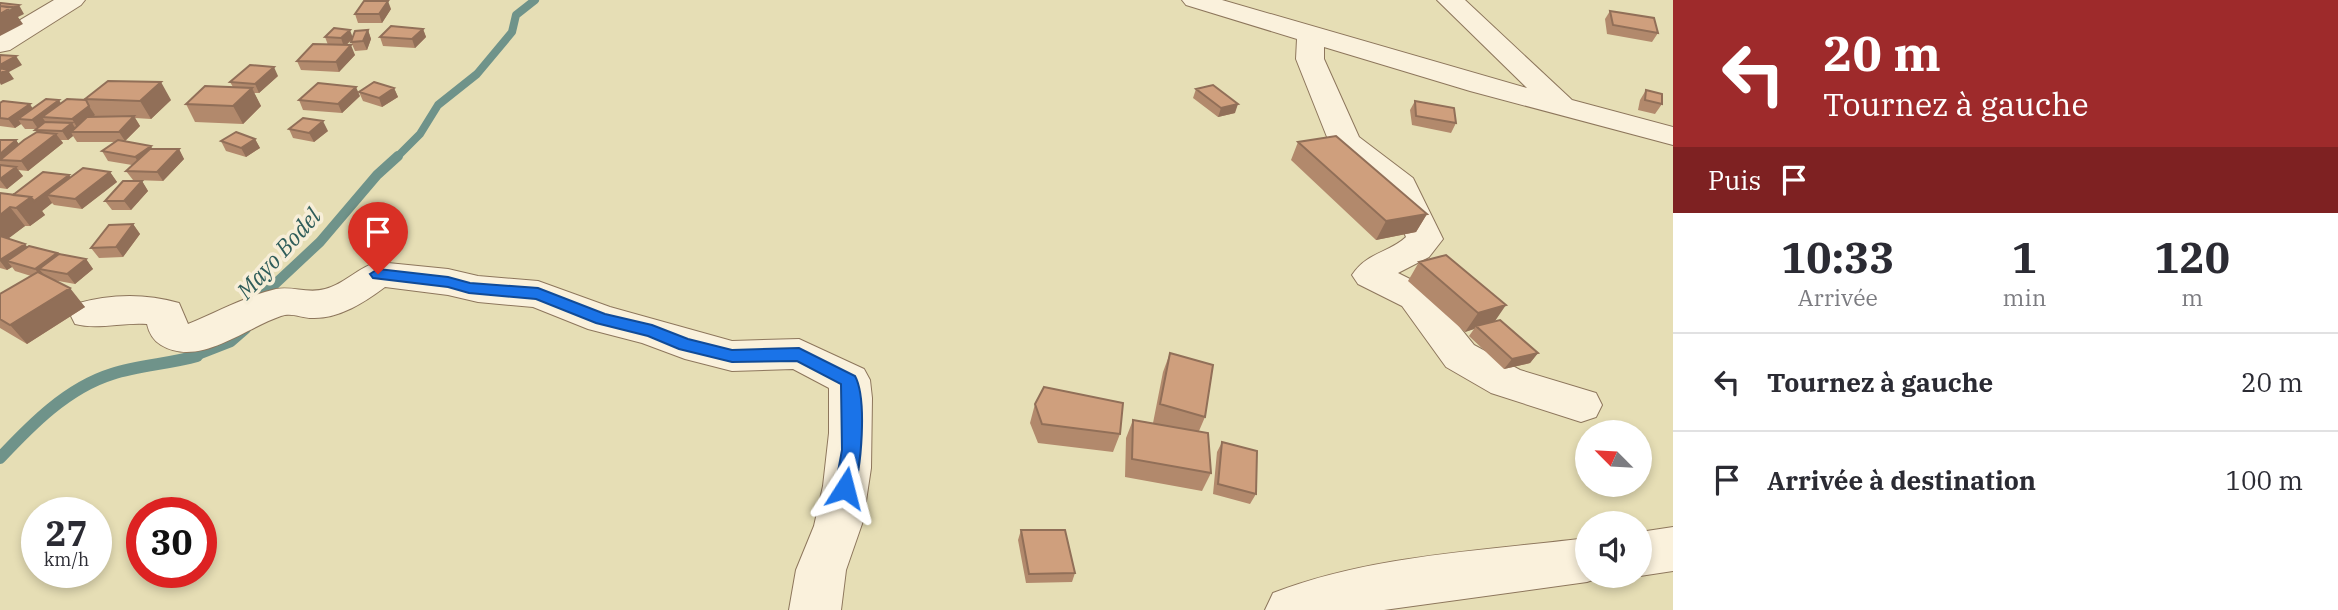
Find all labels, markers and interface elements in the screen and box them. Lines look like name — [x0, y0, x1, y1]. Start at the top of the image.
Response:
text: 20 m — [1823, 21, 1941, 84]
icon: left — [1708, 28, 1799, 119]
text: Tournez à gauche — [1823, 83, 2089, 125]
icon: arrive — [1775, 161, 1813, 199]
text: Puis — [1708, 163, 1761, 197]
water label: Mayo Bodel — [229, 201, 327, 305]
pin — [348, 202, 408, 274]
icon: arrive — [359, 213, 397, 251]
text: 10:33 — [1781, 230, 1895, 285]
text: 1 — [2012, 230, 2037, 285]
text: 120 — [2154, 230, 2230, 285]
text: Arrivée — [1798, 282, 1878, 312]
text: min — [2003, 282, 2046, 312]
text: m — [2181, 282, 2203, 312]
icon: left — [1708, 363, 1746, 401]
text: Tournez à gauche — [1767, 365, 1993, 399]
text: 20 m — [2241, 365, 2303, 399]
north arrow — [1575, 420, 1652, 497]
map controls — [1575, 420, 1652, 588]
position arrow — [808, 451, 882, 525]
icon: arrive — [1708, 461, 1746, 499]
text: Arrivée à destination — [1767, 463, 2036, 497]
text: 100 m — [2225, 463, 2303, 497]
speed limit sign: 30 — [126, 497, 217, 588]
text: 27 — [45, 510, 88, 556]
button: sound — [1575, 511, 1652, 588]
text: km/h — [44, 548, 89, 571]

